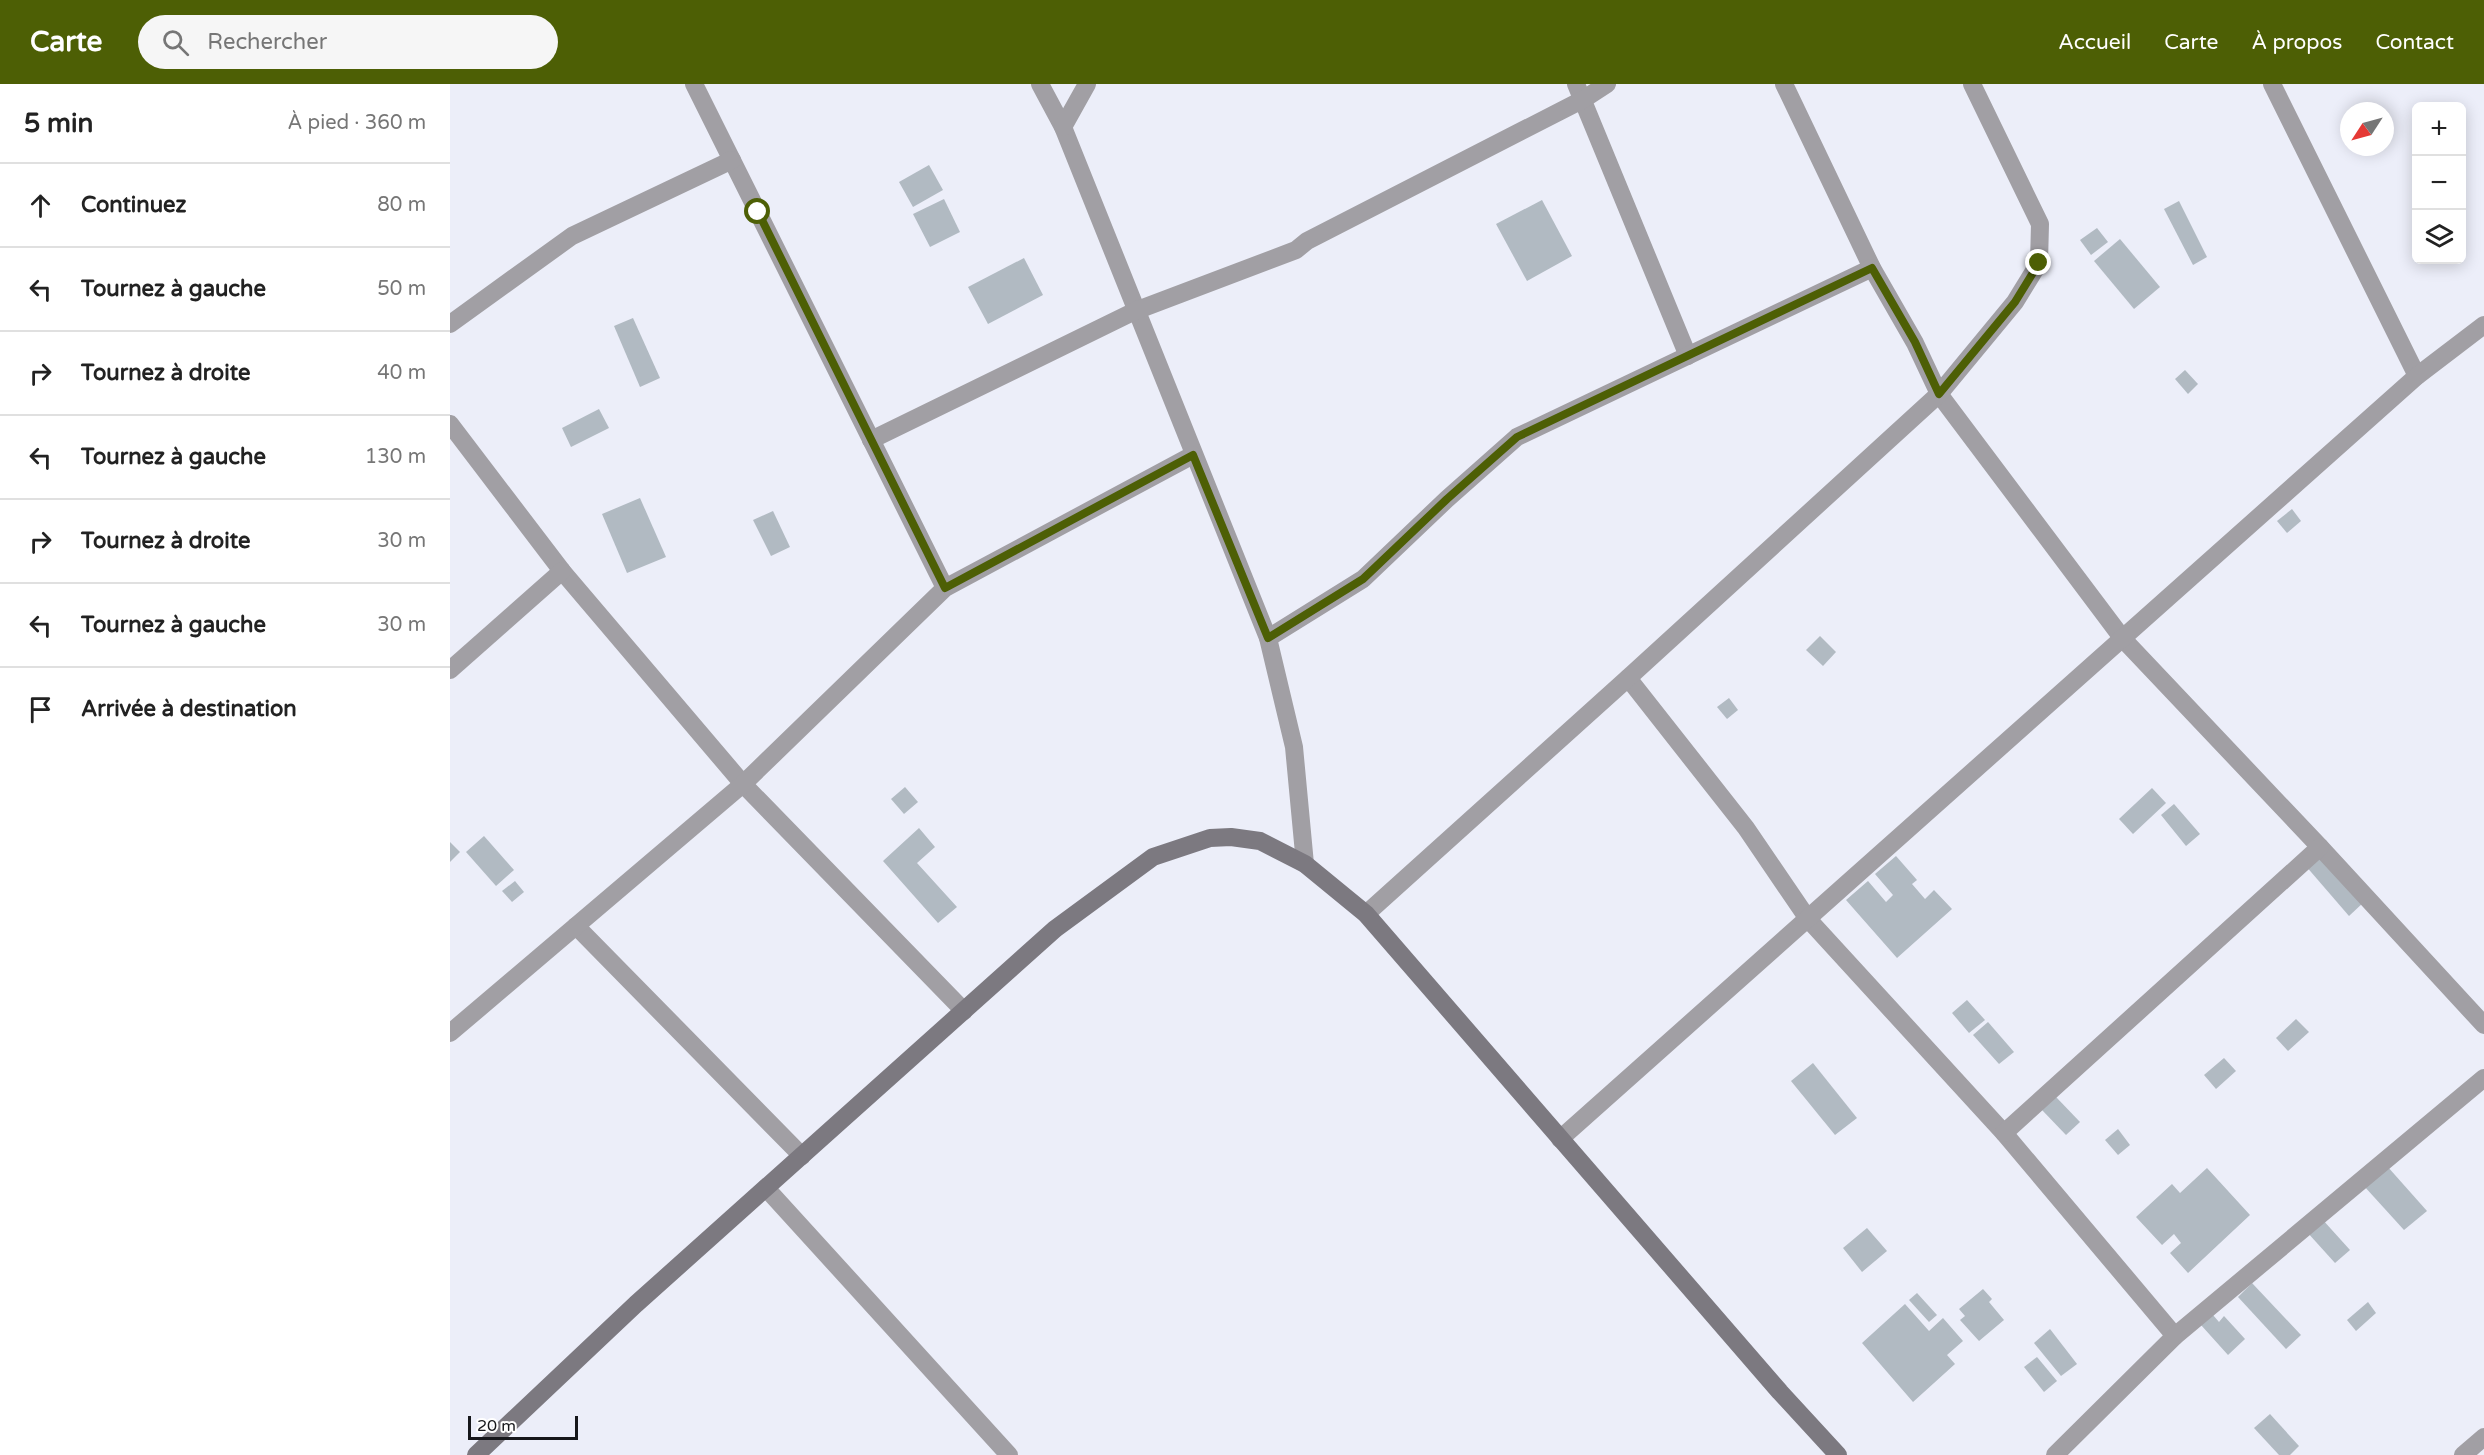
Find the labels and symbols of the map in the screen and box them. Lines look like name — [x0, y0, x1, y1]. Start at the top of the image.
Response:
north arrow — [2340, 102, 2394, 156]
route start — [744, 198, 770, 224]
route end — [2025, 249, 2051, 275]
scale bar — [468, 1413, 578, 1440]

